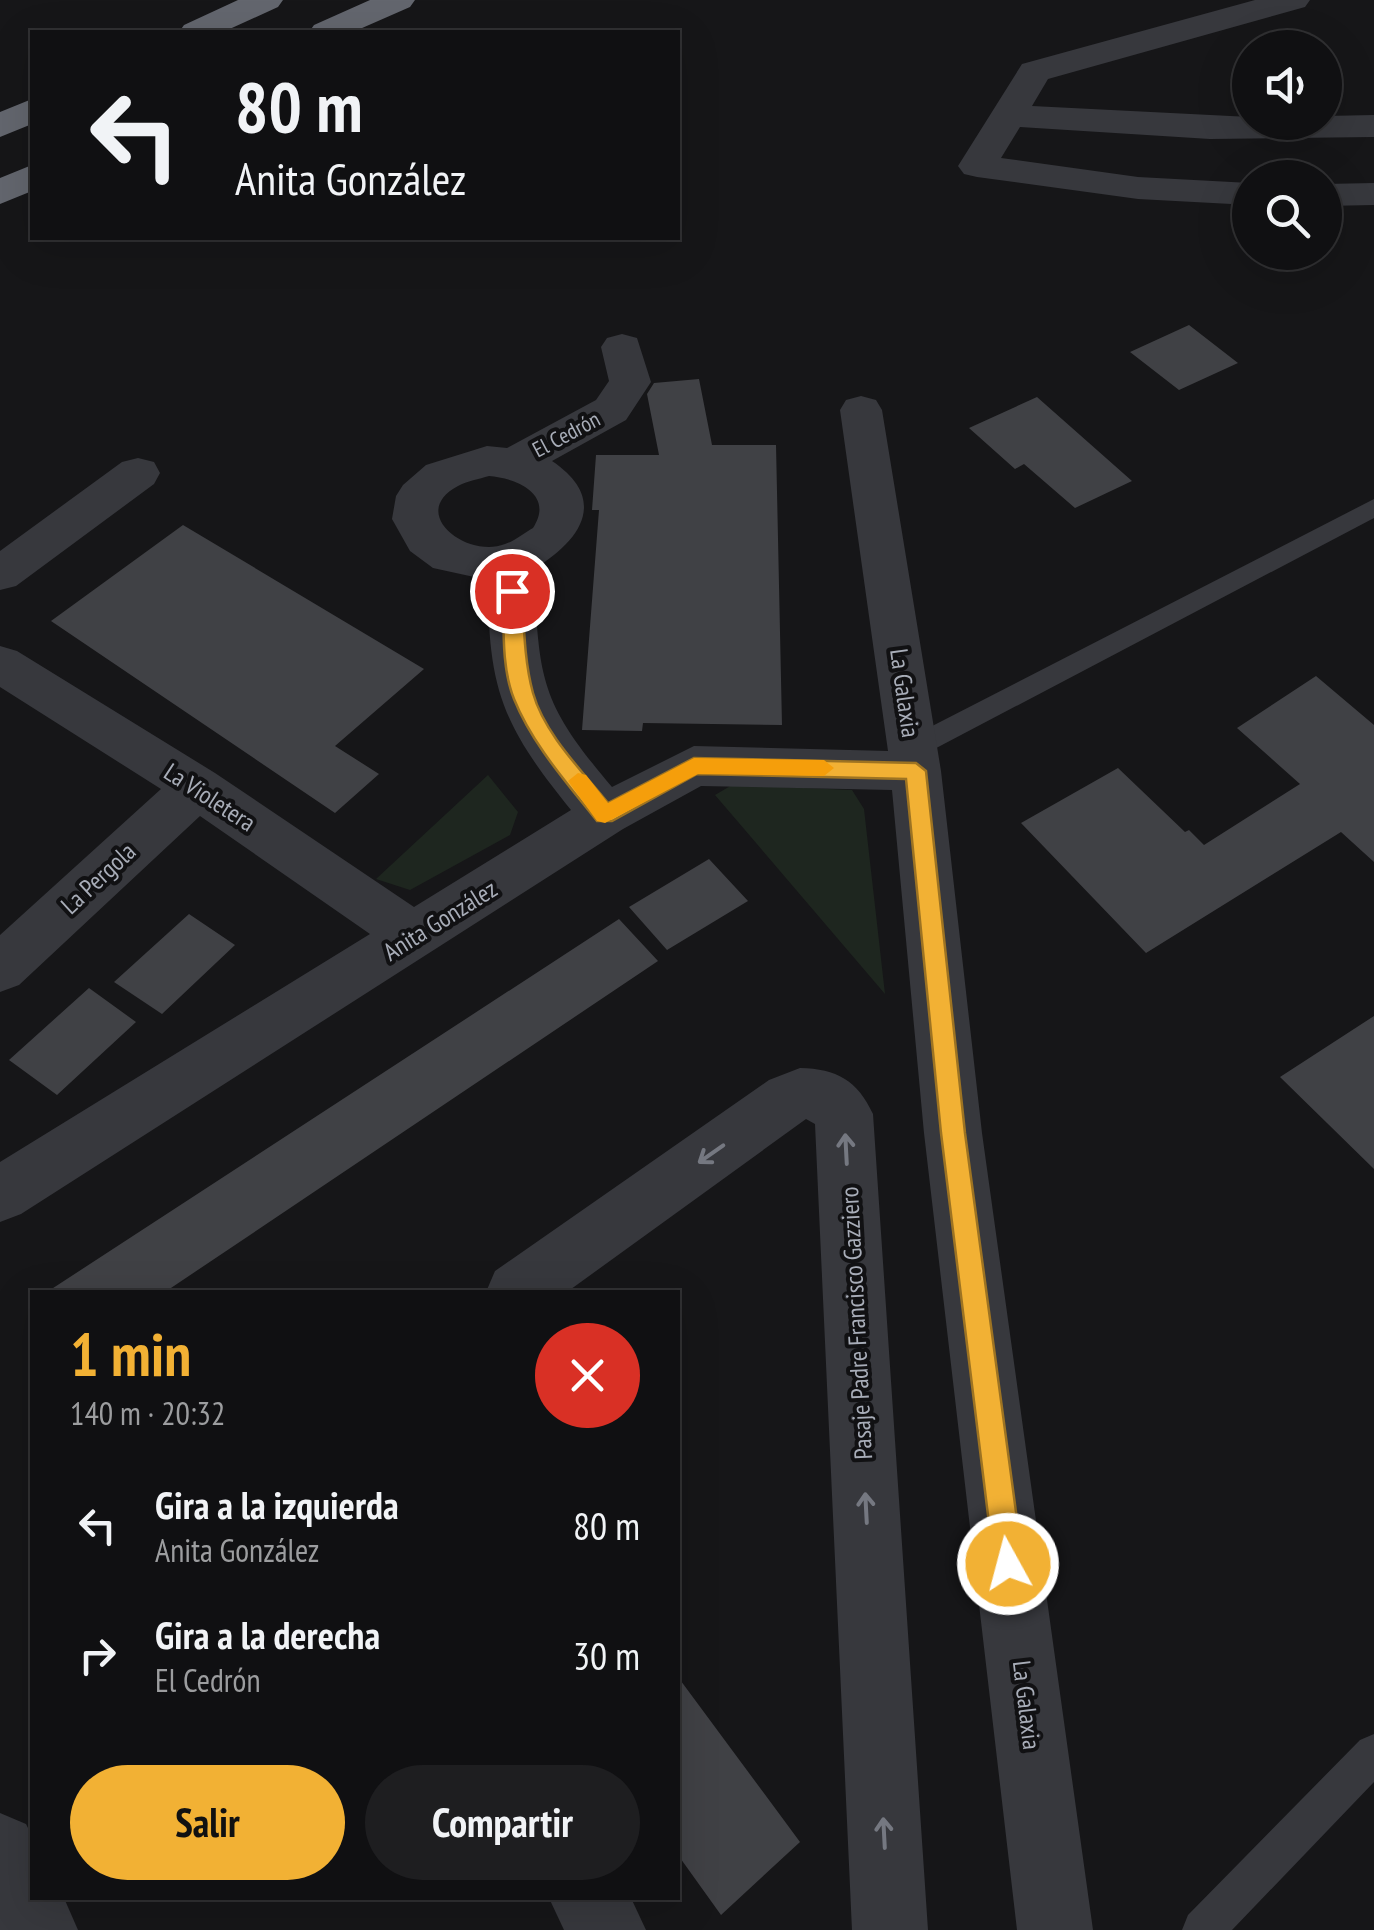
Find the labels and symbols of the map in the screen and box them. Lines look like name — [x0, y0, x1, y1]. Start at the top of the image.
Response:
street label: El Cedrón — [527, 405, 605, 463]
pin — [470, 549, 555, 634]
street label: La Galaxia — [883, 647, 927, 739]
street label: La Violetera — [158, 756, 262, 838]
street label: La Pergola — [54, 835, 142, 921]
street label: Anita González — [377, 872, 503, 968]
one-way arrow — [836, 1133, 855, 1165]
one-way arrow — [698, 1143, 726, 1164]
street label: Pasaje Padre Francisco Gazziero — [833, 1186, 879, 1460]
one-way arrow — [856, 1493, 875, 1525]
position arrow — [956, 1512, 1060, 1616]
street label: La Galaxia — [1006, 1659, 1048, 1751]
one-way arrow — [874, 1817, 893, 1849]

